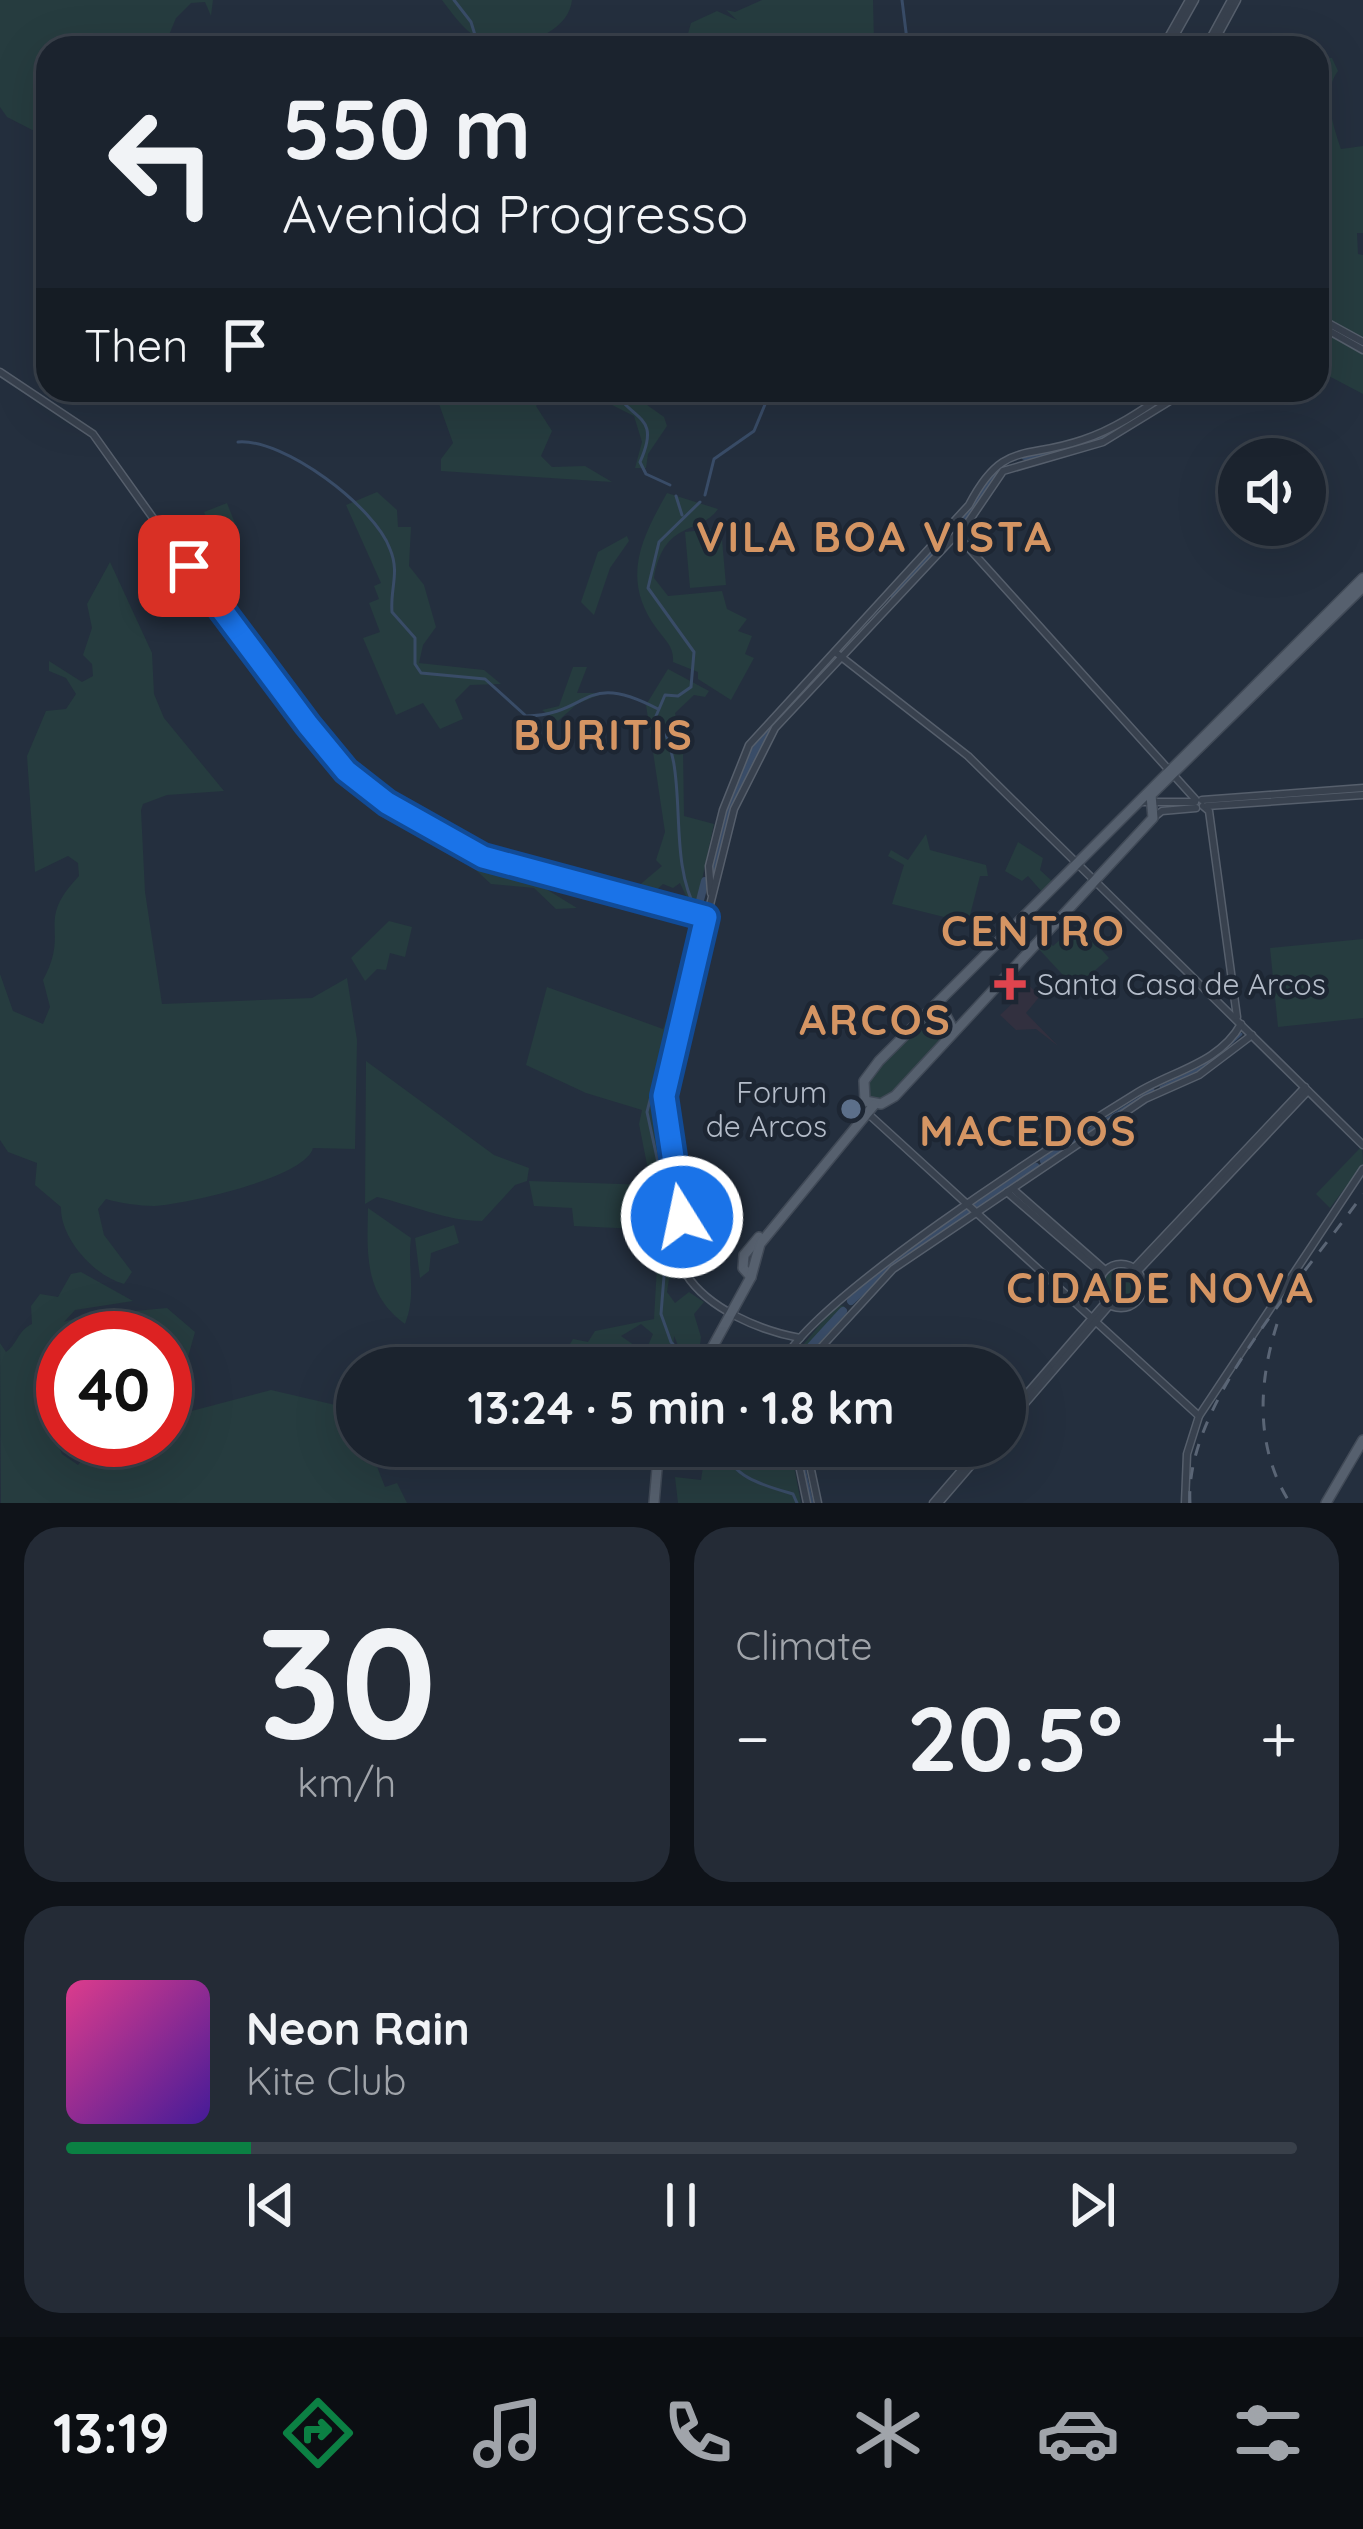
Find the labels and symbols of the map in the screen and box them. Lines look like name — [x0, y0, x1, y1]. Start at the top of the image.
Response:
district label: VILA BOA VISTA — [696, 510, 1054, 563]
pin — [138, 515, 240, 617]
district label: BURITIS — [513, 708, 695, 761]
district label: CENTRO — [941, 904, 1127, 957]
place label: Santa Casa de Arcos — [1037, 965, 1326, 1003]
marker: Santa Casa de Arcos — [994, 968, 1026, 1000]
district label: ARCOS — [799, 993, 953, 1046]
place label: Forum de Arcos — [706, 1073, 827, 1145]
marker: Forum de Arcos — [838, 1096, 864, 1122]
district label: MACEDOS — [919, 1104, 1139, 1157]
position arrow — [619, 1154, 745, 1280]
district label: CIDADE NOVA — [1006, 1261, 1316, 1314]
speed limit sign: 40 — [36, 1311, 192, 1467]

